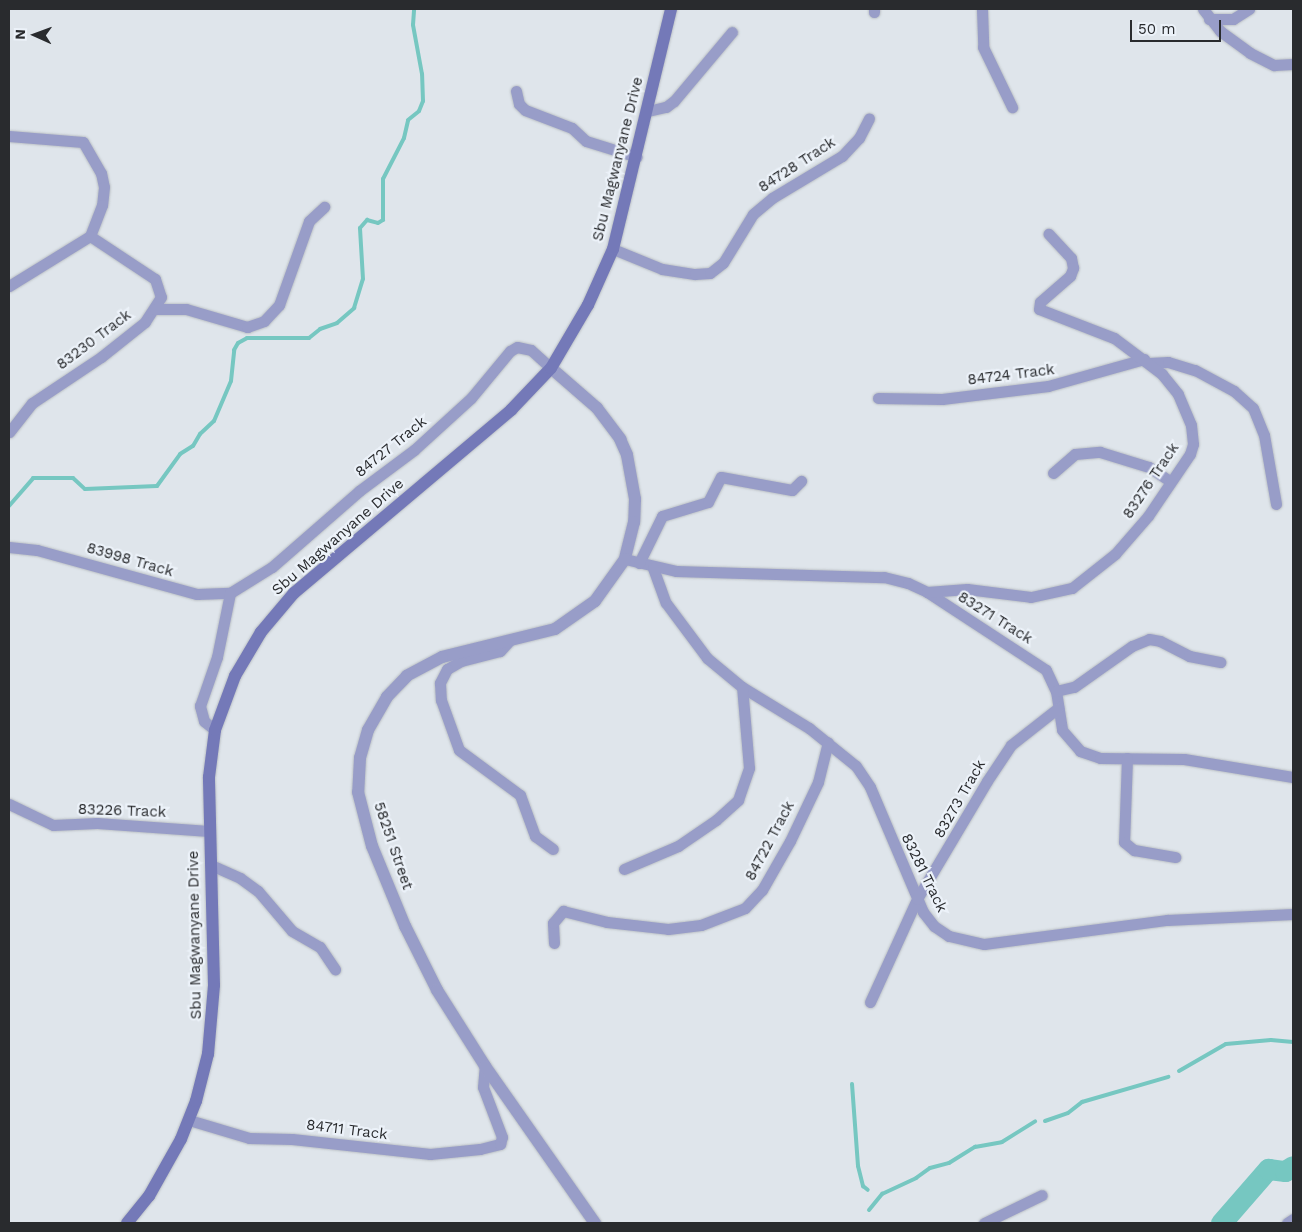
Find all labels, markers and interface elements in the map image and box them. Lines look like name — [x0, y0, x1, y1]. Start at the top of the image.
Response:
north arrow — [10, 10, 60, 60]
scale bar — [1132, 10, 1223, 42]
text: 50 m — [1138, 20, 1175, 38]
text: N — [12, 29, 28, 40]
street label: Sbu Magwanyane Drive — [589, 75, 647, 243]
street label: 84728 Track — [755, 133, 839, 197]
street label: 83230 Track — [53, 306, 135, 374]
street label: 84724 Track — [966, 361, 1056, 389]
street label: 84727 Track — [351, 413, 431, 481]
street label: 83276 Track — [1119, 440, 1183, 522]
street label: Sbu Magwanyane Drive — [268, 475, 408, 599]
street label: 83998 Track — [84, 539, 176, 581]
street label: 83271 Track — [954, 588, 1036, 648]
street label: 83273 Track — [930, 757, 990, 841]
street label: 84722 Track — [741, 798, 799, 884]
street label: 83226 Track — [77, 800, 167, 822]
street label: 58251 Street — [370, 800, 416, 892]
street label: 83281 Track — [897, 830, 951, 916]
street label: Sbu Magwanyane Drive — [185, 850, 205, 1020]
street label: 84711 Track — [305, 1116, 389, 1144]

